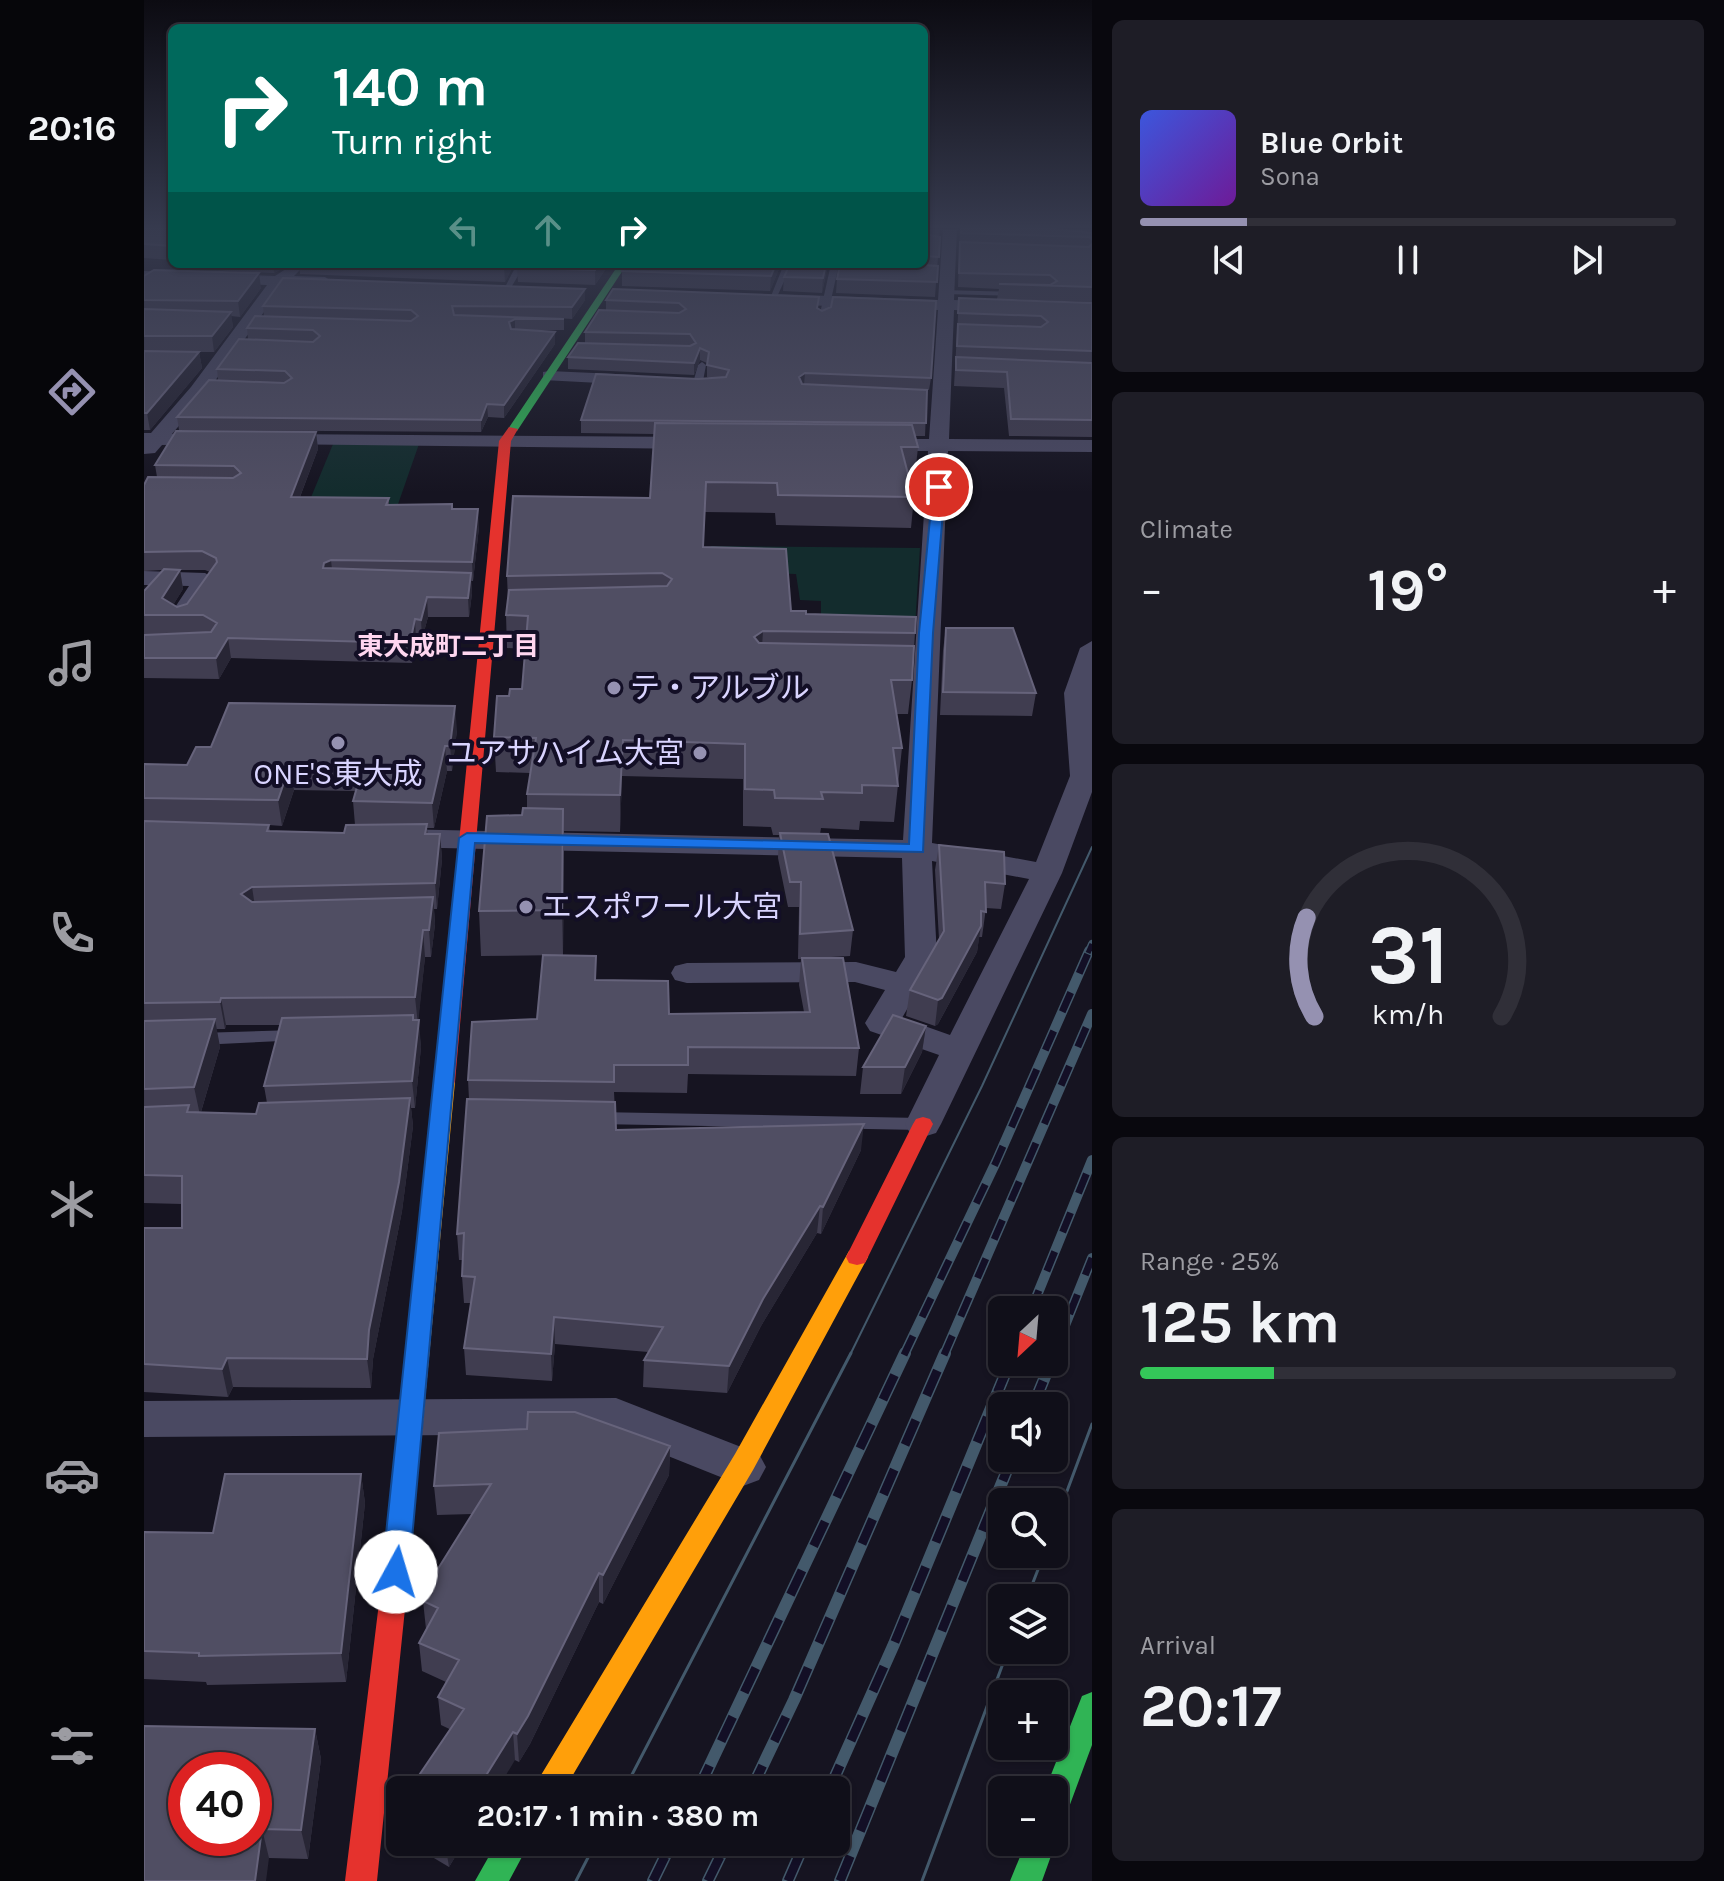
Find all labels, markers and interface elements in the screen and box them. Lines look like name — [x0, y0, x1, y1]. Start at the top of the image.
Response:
text: 140 m — [332, 54, 488, 119]
icon: right — [200, 56, 304, 160]
text: 20:16 — [28, 107, 116, 149]
text: Turn right — [332, 121, 492, 163]
text: Blue Orbit — [1260, 125, 1403, 161]
text: Sona — [1260, 161, 1320, 192]
icon: left — [442, 208, 486, 252]
icon: ahead — [526, 208, 570, 252]
icon: right — [610, 208, 654, 252]
icon: previous — [1207, 238, 1251, 282]
icon: pause — [1386, 238, 1430, 282]
icon: next — [1565, 238, 1609, 282]
icon: directions — [44, 364, 100, 420]
pin — [905, 453, 973, 521]
icon: arrive — [917, 465, 961, 509]
text: Climate — [1140, 514, 1233, 545]
text: 19° — [1367, 555, 1449, 625]
text: − — [1140, 564, 1163, 615]
text: + — [1653, 564, 1676, 615]
district label: 東大成町二丁目 — [357, 631, 539, 662]
icon: music — [44, 635, 100, 691]
place label: テ・アルブル — [630, 670, 810, 706]
marker: テ・アルブル — [605, 679, 623, 697]
marker: ONE'S東大成 — [329, 734, 347, 752]
place label: ユアサハイム大宮 — [446, 735, 684, 771]
marker: ユアサハイム大宮 — [691, 744, 709, 762]
place label: ONE'S東大成 — [254, 756, 422, 792]
place label: エスポワール大宮 — [542, 889, 782, 925]
marker: エスポワール大宮 — [517, 898, 535, 916]
icon: phone — [44, 905, 100, 961]
text: 31 — [1367, 906, 1449, 1003]
text: km/h — [1372, 998, 1444, 1031]
icon: climate — [44, 1176, 100, 1232]
text: Range · 25% — [1140, 1246, 1280, 1277]
text: 125 km — [1140, 1287, 1340, 1357]
north arrow — [988, 1296, 1068, 1376]
map controls — [988, 1296, 1068, 1856]
button: sound — [988, 1392, 1068, 1472]
icon: car — [44, 1447, 100, 1503]
button: search — [988, 1488, 1068, 1568]
position arrow — [354, 1530, 438, 1614]
button: layers — [988, 1584, 1068, 1664]
text: Arrival — [1140, 1630, 1216, 1661]
text: 20:17 — [1140, 1671, 1282, 1741]
button: + — [988, 1680, 1068, 1760]
icon: filters — [44, 1718, 100, 1774]
speed limit sign: 40 — [168, 1752, 272, 1856]
button: − — [988, 1776, 1068, 1856]
text: 20:17 · 1 min · 380 m — [477, 1798, 759, 1834]

